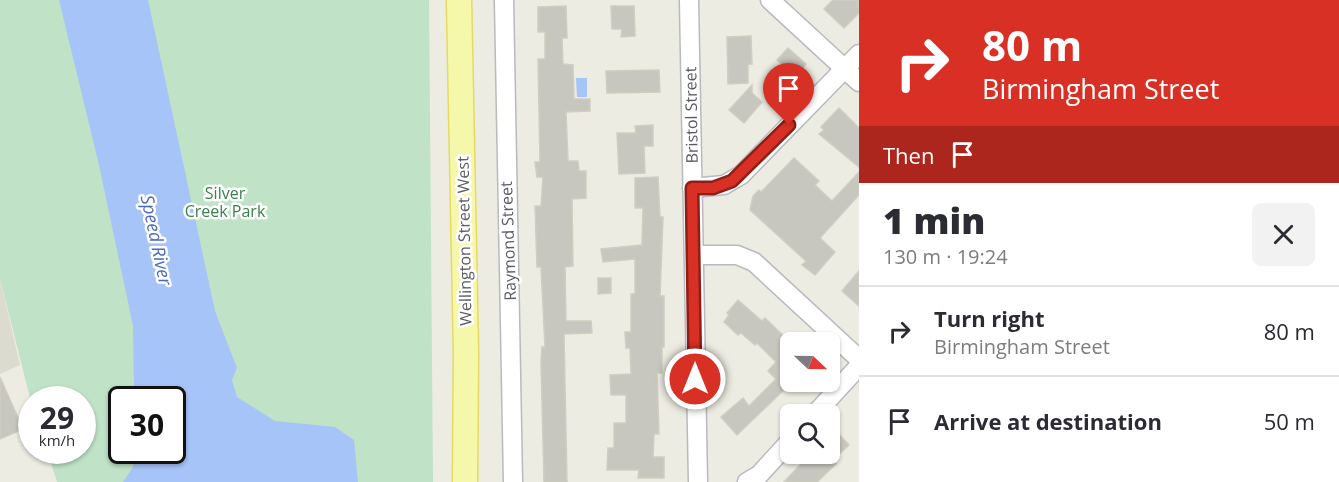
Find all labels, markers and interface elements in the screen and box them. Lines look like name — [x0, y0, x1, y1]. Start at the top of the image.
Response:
text: 80 m — [982, 16, 1082, 73]
icon: right — [883, 24, 961, 102]
pin — [763, 63, 814, 125]
street label: Bristol Street — [679, 66, 703, 164]
text: Birmingham Street — [982, 70, 1219, 107]
icon: arrive — [772, 72, 805, 105]
icon: arrive — [946, 138, 979, 171]
text: Then — [883, 140, 934, 170]
street label: Wellington Street West — [452, 156, 476, 326]
street label: Raymond Street — [495, 181, 521, 301]
park label: Silver Creek Park — [185, 182, 266, 222]
water label: Speed River — [136, 192, 178, 288]
text: 1 min — [883, 196, 985, 245]
button: close — [1252, 203, 1315, 266]
text: 130 m · 19:24 — [883, 243, 1008, 270]
text: Turn right — [934, 303, 1045, 333]
icon: right — [883, 315, 916, 348]
text: 80 m — [1264, 316, 1315, 346]
north arrow — [780, 332, 840, 392]
map controls — [780, 332, 840, 464]
text: Birmingham Street — [934, 333, 1110, 360]
position arrow — [663, 347, 727, 411]
speed limit sign: 30 — [108, 386, 186, 464]
text: 29 — [40, 397, 74, 438]
button: search — [780, 404, 840, 464]
icon: arrive — [883, 405, 916, 438]
text: Arrive at destination — [934, 406, 1162, 436]
text: 50 m — [1264, 406, 1315, 436]
text: km/h — [39, 430, 75, 450]

